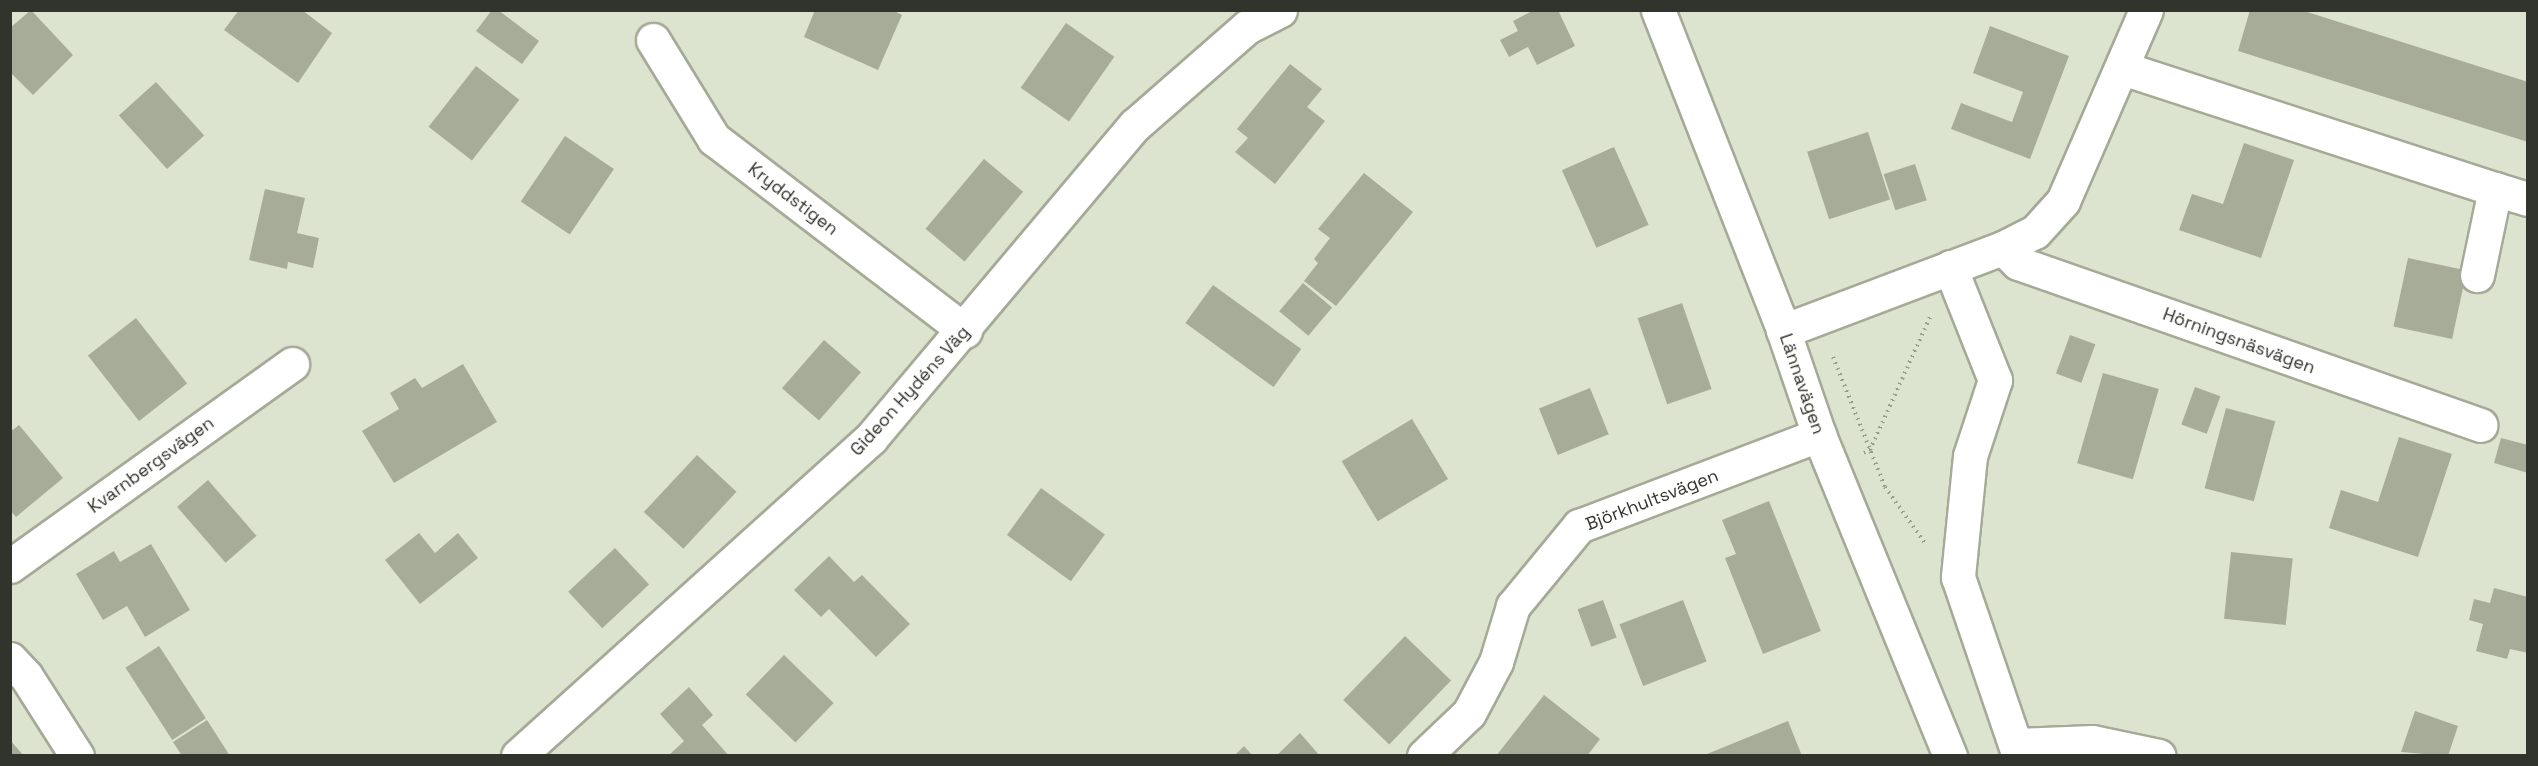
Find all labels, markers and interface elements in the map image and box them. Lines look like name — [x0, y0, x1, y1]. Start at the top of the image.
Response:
street label: Kryddstigen — [744, 158, 842, 240]
street label: Hörningsnäsvägen — [2160, 303, 2318, 379]
street label: Gideon Hydéns Väg — [846, 321, 974, 461]
street label: Lännavägen — [1775, 331, 1829, 437]
street label: Kvarnbergsvägen — [84, 412, 218, 518]
street label: Björkhultsvägen — [1583, 465, 1721, 535]

